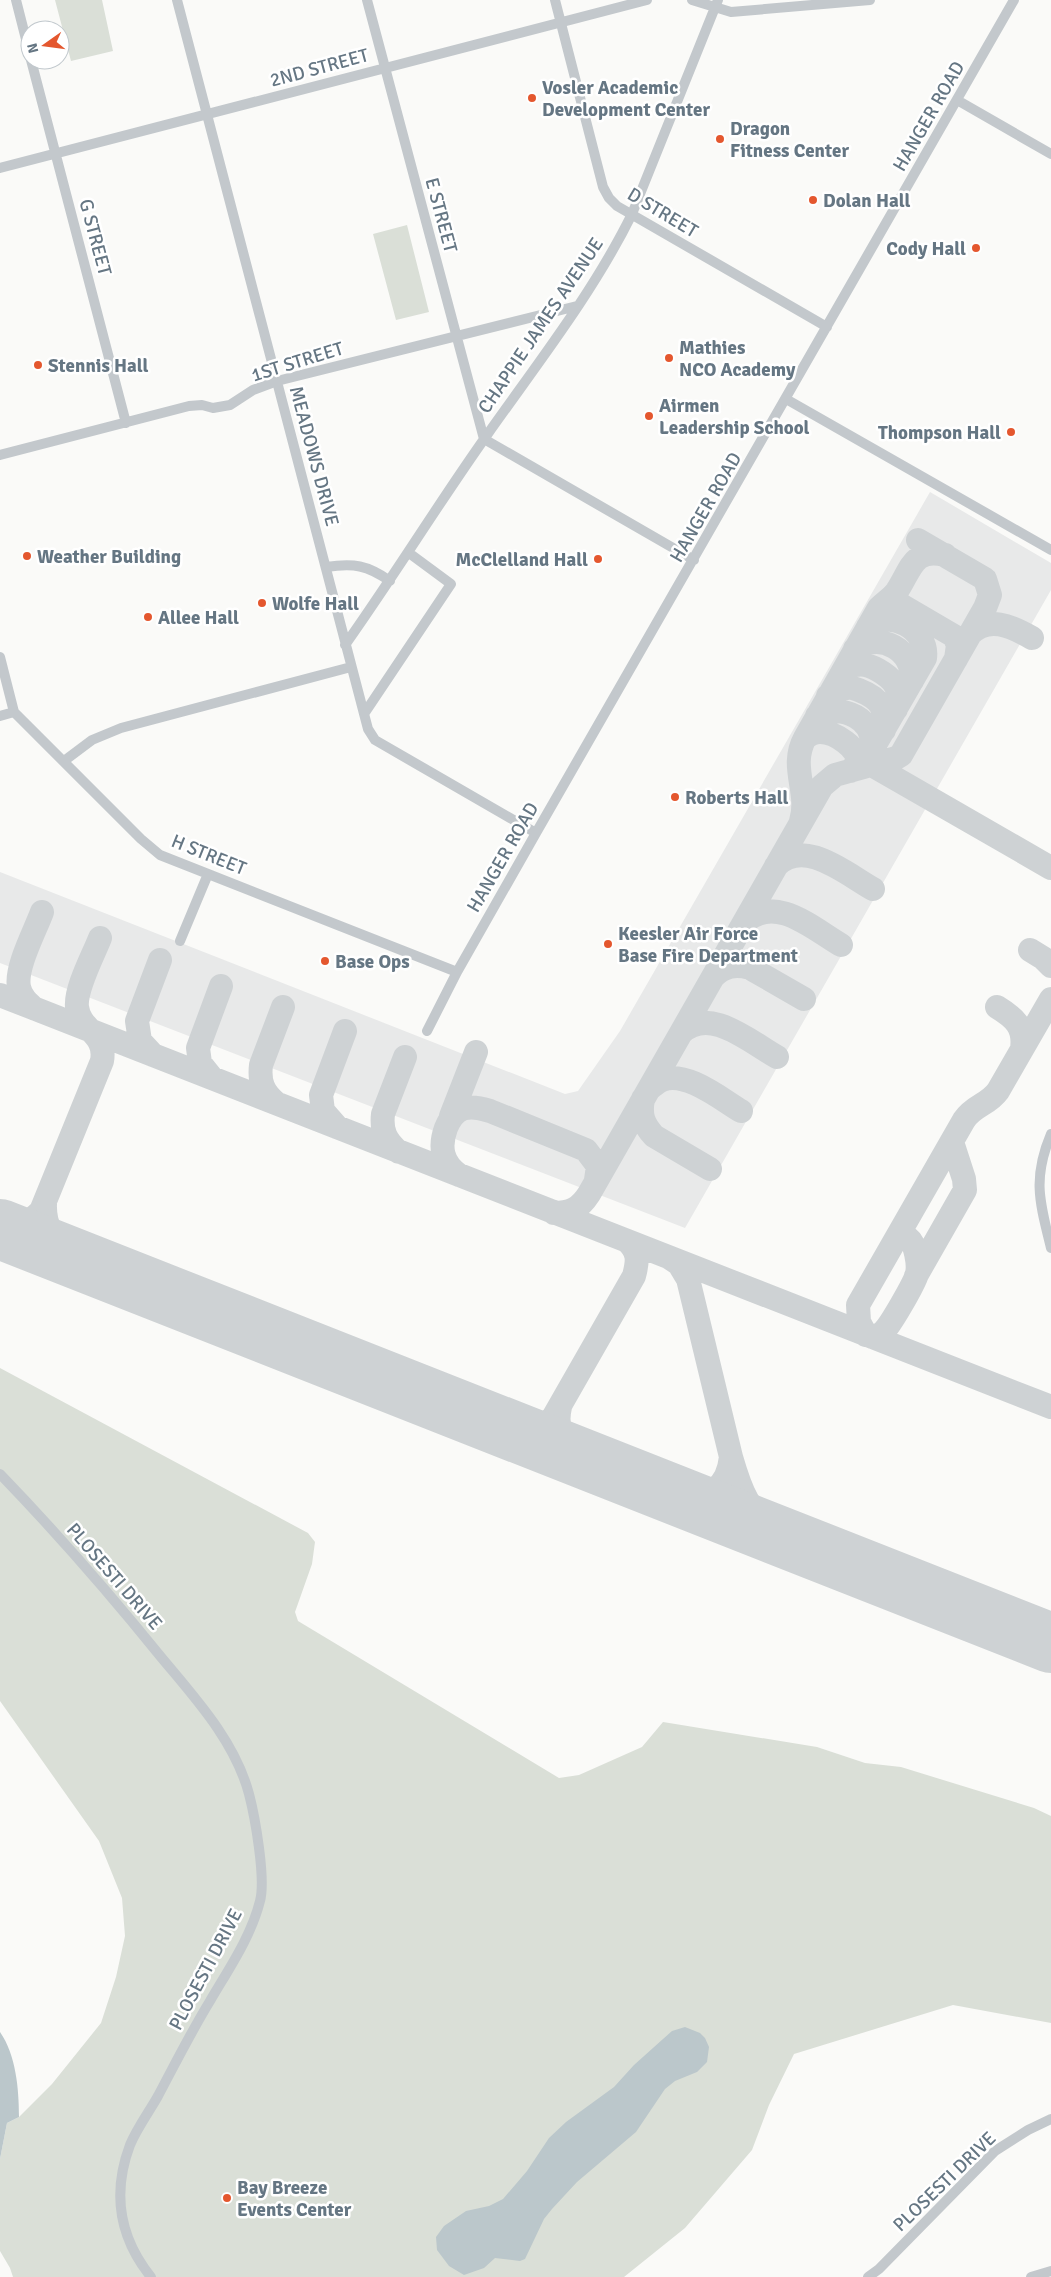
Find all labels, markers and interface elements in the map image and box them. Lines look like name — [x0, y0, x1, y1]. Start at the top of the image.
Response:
north arrow — [20, 20, 70, 70]
text: N — [23, 41, 42, 55]
street label: 2ND STREET — [267, 43, 372, 93]
street label: HANGER ROAD — [888, 57, 970, 176]
place label: Vosler Academic Development Center — [542, 76, 710, 122]
marker: Vosler Academic Development Center — [526, 92, 538, 104]
place label: Dragon Fitness Center — [730, 117, 849, 163]
marker: Dragon Fitness Center — [714, 133, 726, 145]
street label: E STREET — [420, 175, 463, 256]
street label: D STREET — [623, 182, 703, 244]
place label: Dolan Hall — [823, 189, 910, 213]
marker: Dolan Hall — [807, 194, 819, 206]
street label: G STREET — [73, 196, 117, 279]
street label: CHAPPIE JAMES AVENUE — [473, 233, 609, 418]
place label: Cody Hall — [886, 237, 966, 261]
marker: Cody Hall — [970, 242, 982, 254]
street label: 1ST STREET — [248, 336, 347, 387]
place label: Mathies NCO Academy — [679, 336, 796, 382]
marker: Mathies NCO Academy — [663, 352, 675, 364]
place label: Stennis Hall — [48, 354, 149, 378]
marker: Stennis Hall — [32, 359, 44, 371]
street label: MEADOWS DRIVE — [284, 384, 344, 529]
place label: Airmen Leadership School — [659, 394, 810, 440]
marker: Airmen Leadership School — [643, 410, 655, 422]
place label: Thompson Hall — [878, 421, 1001, 445]
marker: Thompson Hall — [1005, 426, 1017, 438]
street label: HANGER ROAD — [665, 448, 747, 567]
place label: Weather Building — [37, 545, 181, 569]
place label: McClelland Hall — [456, 548, 588, 572]
marker: Weather Building — [21, 550, 33, 562]
marker: McClelland Hall — [592, 553, 604, 565]
place label: Wolfe Hall — [272, 592, 359, 616]
marker: Wolfe Hall — [256, 597, 268, 609]
place label: Allee Hall — [158, 606, 239, 630]
marker: Allee Hall — [142, 611, 154, 623]
place label: Roberts Hall — [685, 786, 788, 810]
marker: Roberts Hall — [669, 791, 681, 803]
street label: HANGER ROAD — [462, 798, 544, 917]
street label: H STREET — [168, 829, 250, 881]
place label: Keesler Air Force Base Fire Department — [618, 922, 798, 968]
marker: Keesler Air Force Base Fire Department — [602, 938, 614, 950]
place label: Base Ops — [335, 950, 410, 974]
marker: Base Ops — [319, 955, 331, 967]
street label: PLOSESTI DRIVE — [61, 1518, 167, 1635]
street label: PLOSESTI DRIVE — [164, 1905, 248, 2034]
street label: PLOSESTI DRIVE — [888, 2127, 1001, 2237]
place label: Bay Breeze Events Center — [237, 2176, 352, 2222]
marker: Bay Breeze Events Center — [221, 2192, 233, 2204]

